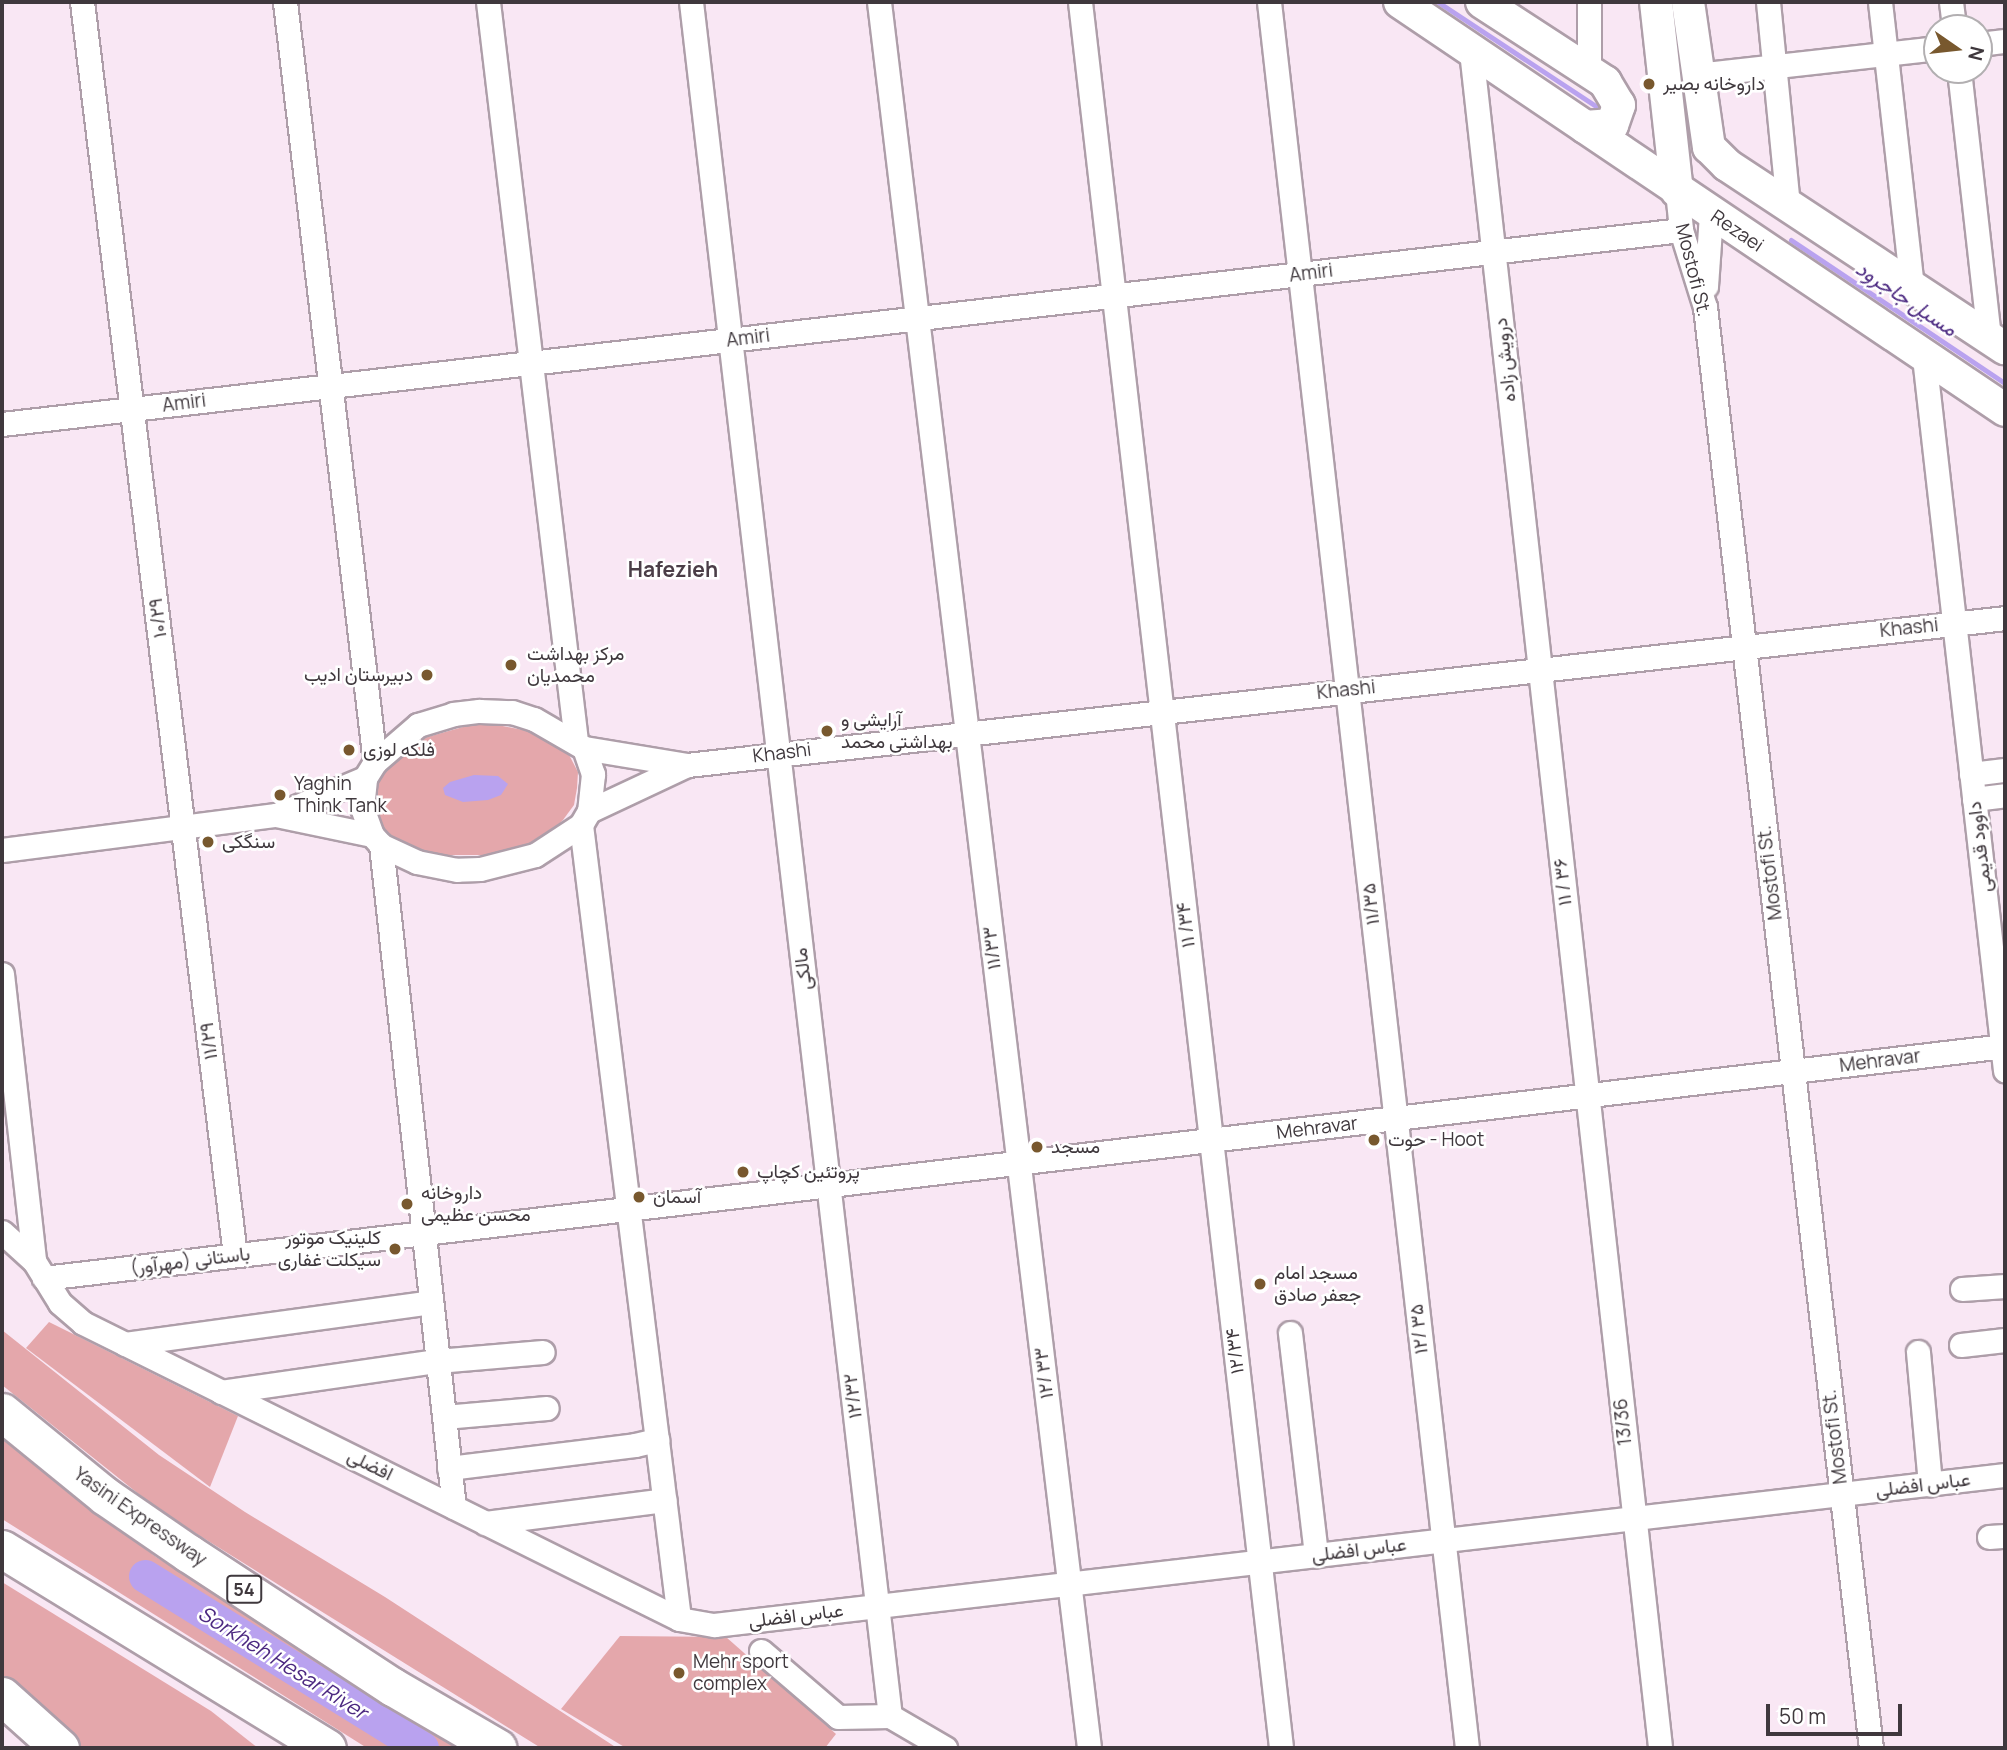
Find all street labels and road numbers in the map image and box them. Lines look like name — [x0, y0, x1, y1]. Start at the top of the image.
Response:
street label: Rezaei — [1706, 205, 1768, 257]
street label: Mostofi St. — [1670, 221, 1716, 319]
street label: Amiri — [1288, 259, 1334, 287]
street label: درویش زاده — [1489, 317, 1521, 403]
street label: Amiri — [725, 324, 771, 352]
street label: Amiri — [161, 389, 207, 417]
street label: ۱۰/۲۹ — [144, 597, 172, 639]
street label: Khashi — [1879, 614, 1939, 642]
street label: Khashi — [1316, 676, 1376, 704]
street label: Khashi — [751, 738, 813, 768]
street label: داوود قدیمی — [1963, 800, 1997, 894]
street label: Mostofi St. — [1753, 824, 1787, 922]
street label: ۱۱ / ۳۶ — [1549, 857, 1577, 907]
street label: ۱۱/۳۵ — [1357, 882, 1385, 926]
street label: ۱۱ /۳۴ — [1172, 901, 1200, 949]
street label: ۱۱/۳۳ — [978, 925, 1006, 971]
street label: مالکی — [789, 946, 817, 992]
street label: ۱۱/۲۹ — [195, 1021, 223, 1061]
street label: Mehravar — [1838, 1045, 1922, 1077]
street label: Mehravar — [1275, 1112, 1359, 1144]
street label: باستانی (مهرآور) — [129, 1242, 251, 1280]
street label: ۱۲/ ۳۵ — [1405, 1303, 1433, 1355]
street label: ۱۲/۳۴ — [1221, 1327, 1249, 1375]
street label: ۱۲/ ۳۳ — [1030, 1346, 1058, 1400]
street label: ۱۲/۳۲ — [839, 1372, 867, 1420]
street label: Mostofi St. — [1818, 1388, 1852, 1486]
street label: 13/36 — [1609, 1397, 1637, 1447]
street label: افضلی — [344, 1444, 396, 1486]
street label: Yasini Expressway — [69, 1463, 211, 1571]
street label: عباس افضلی — [1874, 1468, 1972, 1502]
street label: عباس افضلی — [1310, 1533, 1408, 1567]
road number: 54 — [225, 1574, 263, 1604]
street label: عباس افضلی — [747, 1599, 845, 1633]

